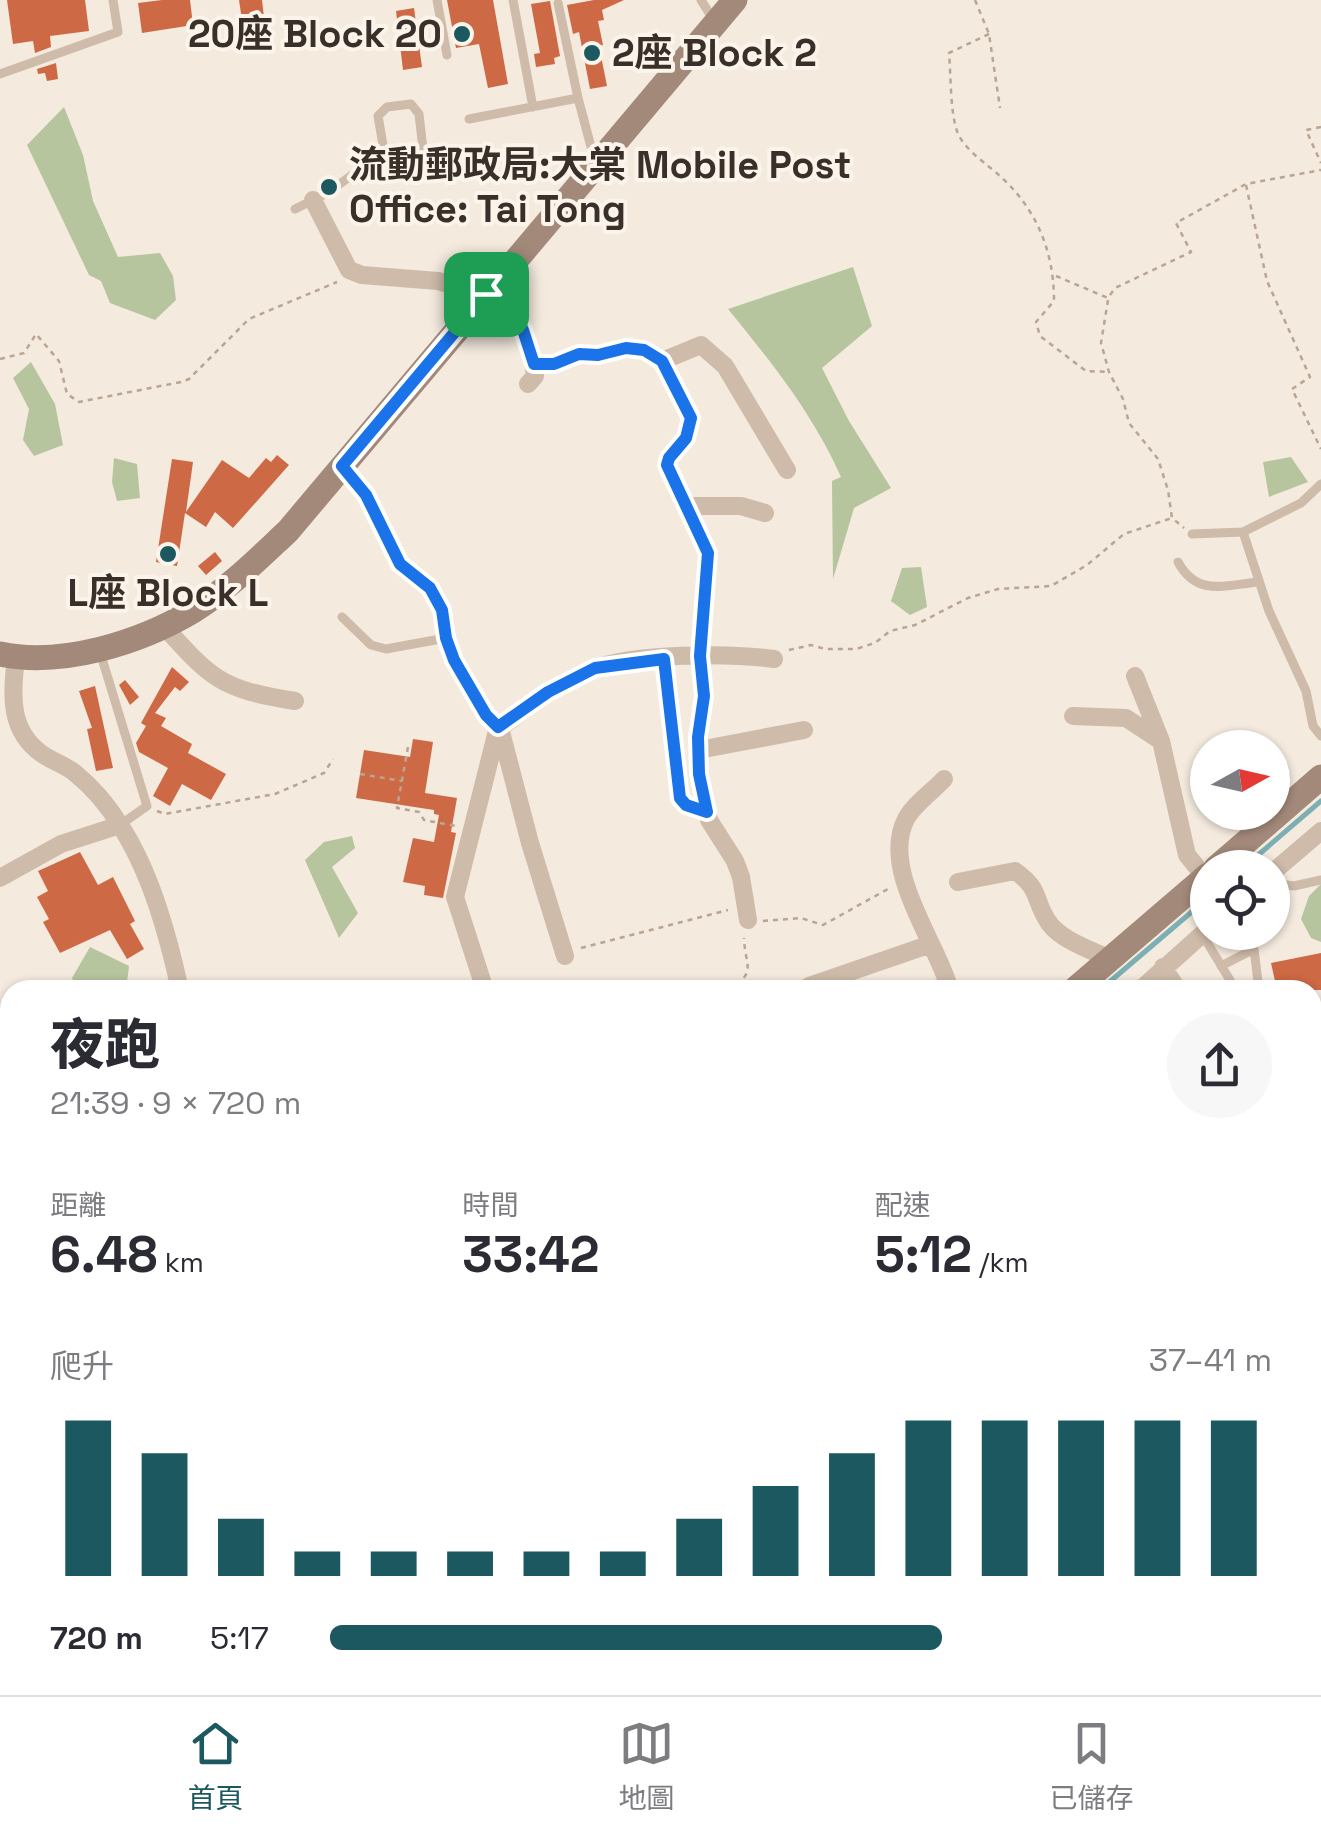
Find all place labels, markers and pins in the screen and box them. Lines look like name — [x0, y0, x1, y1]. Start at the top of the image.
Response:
place label: 20座 Block 20 — [188, 10, 442, 58]
marker: 20座 Block 20 — [451, 23, 473, 45]
place label: 2座 Block 2 — [612, 29, 817, 77]
marker: 2座 Block 2 — [581, 42, 603, 64]
place label: 流動郵政局:大棠 Mobile Post Office: Tai Tong — [349, 141, 851, 233]
marker: 流動郵政局:大棠 Mobile Post Office: Tai Tong — [318, 176, 340, 198]
pin — [444, 252, 529, 337]
marker: L座 Block L — [157, 543, 179, 565]
place label: L座 Block L — [68, 569, 268, 617]

